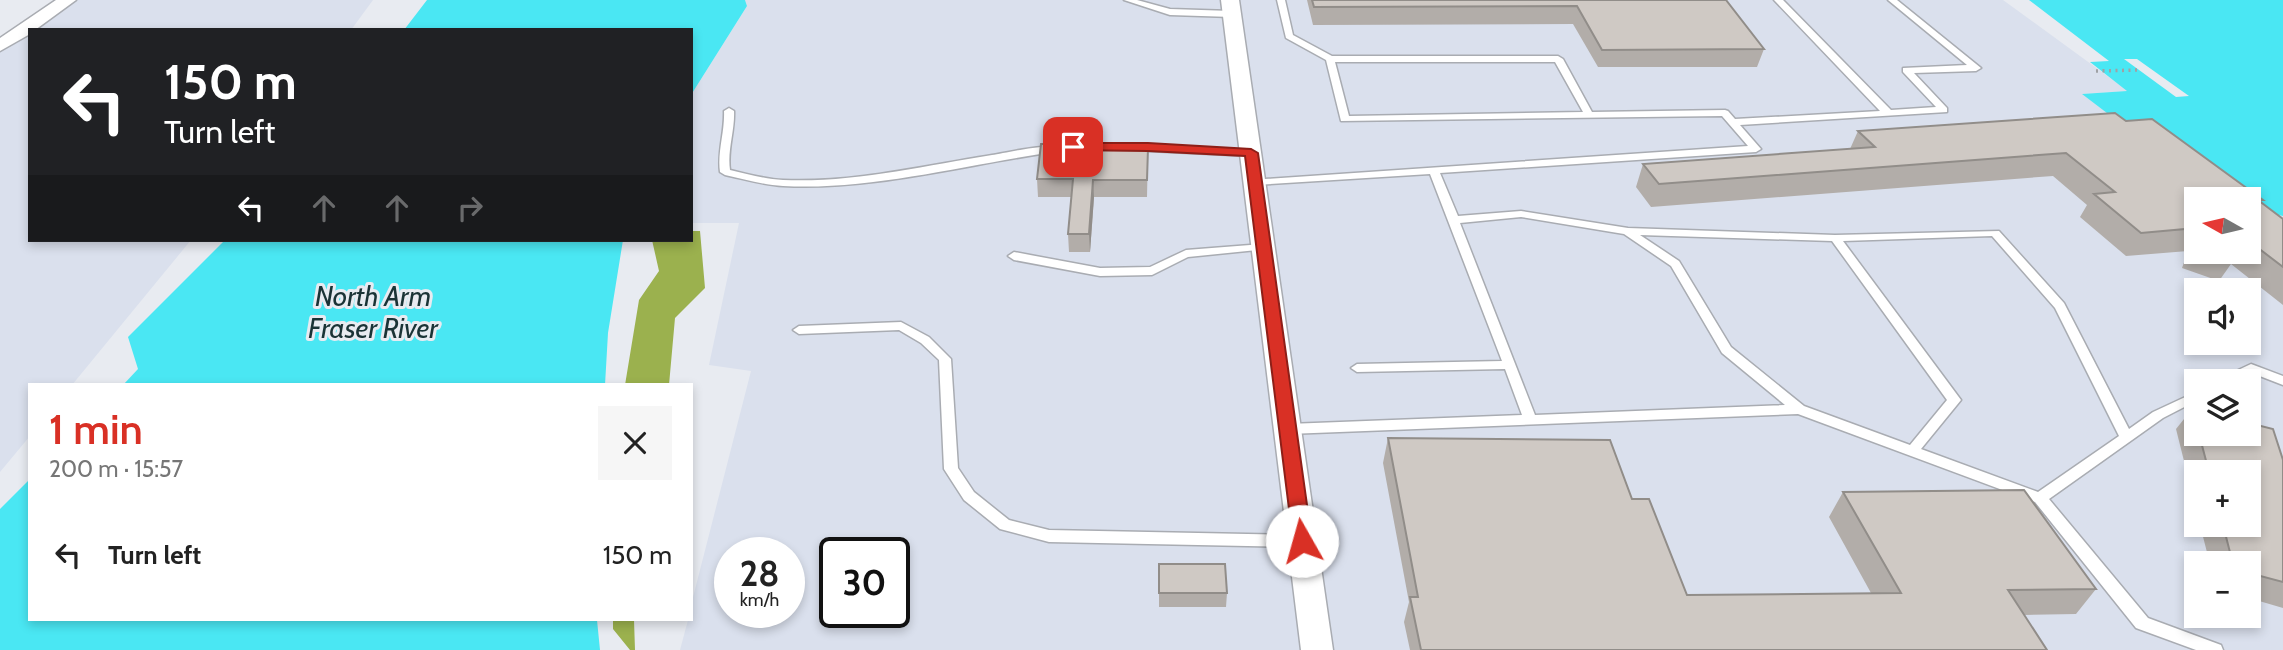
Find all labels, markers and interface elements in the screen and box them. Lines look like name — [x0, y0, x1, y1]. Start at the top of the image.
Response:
text: 150 m — [164, 52, 297, 111]
icon: left — [49, 56, 140, 147]
text: Turn left — [164, 112, 275, 151]
pin — [1043, 117, 1103, 177]
icon: arrive — [1054, 128, 1092, 166]
north arrow — [2184, 187, 2261, 264]
map controls — [2184, 187, 2261, 628]
icon: left — [232, 189, 270, 227]
icon: ahead — [305, 189, 343, 227]
icon: ahead — [378, 189, 416, 227]
icon: right — [451, 189, 489, 227]
button: sound — [2184, 278, 2261, 355]
water label: North Arm Fraser River — [308, 279, 439, 345]
button: layers — [2184, 369, 2261, 446]
text: 1 min — [49, 403, 143, 455]
button: close — [598, 406, 672, 480]
text: 200 m · 15:57 — [49, 455, 183, 483]
button: + — [2184, 460, 2261, 537]
position arrow — [1265, 504, 1339, 578]
icon: left — [49, 536, 87, 574]
speed limit sign: 30 — [819, 537, 910, 628]
text: Turn left — [108, 539, 201, 571]
text: 150 m — [603, 539, 672, 571]
button: − — [2184, 551, 2261, 628]
text: 28 — [740, 552, 779, 595]
text: km/h — [740, 589, 779, 611]

